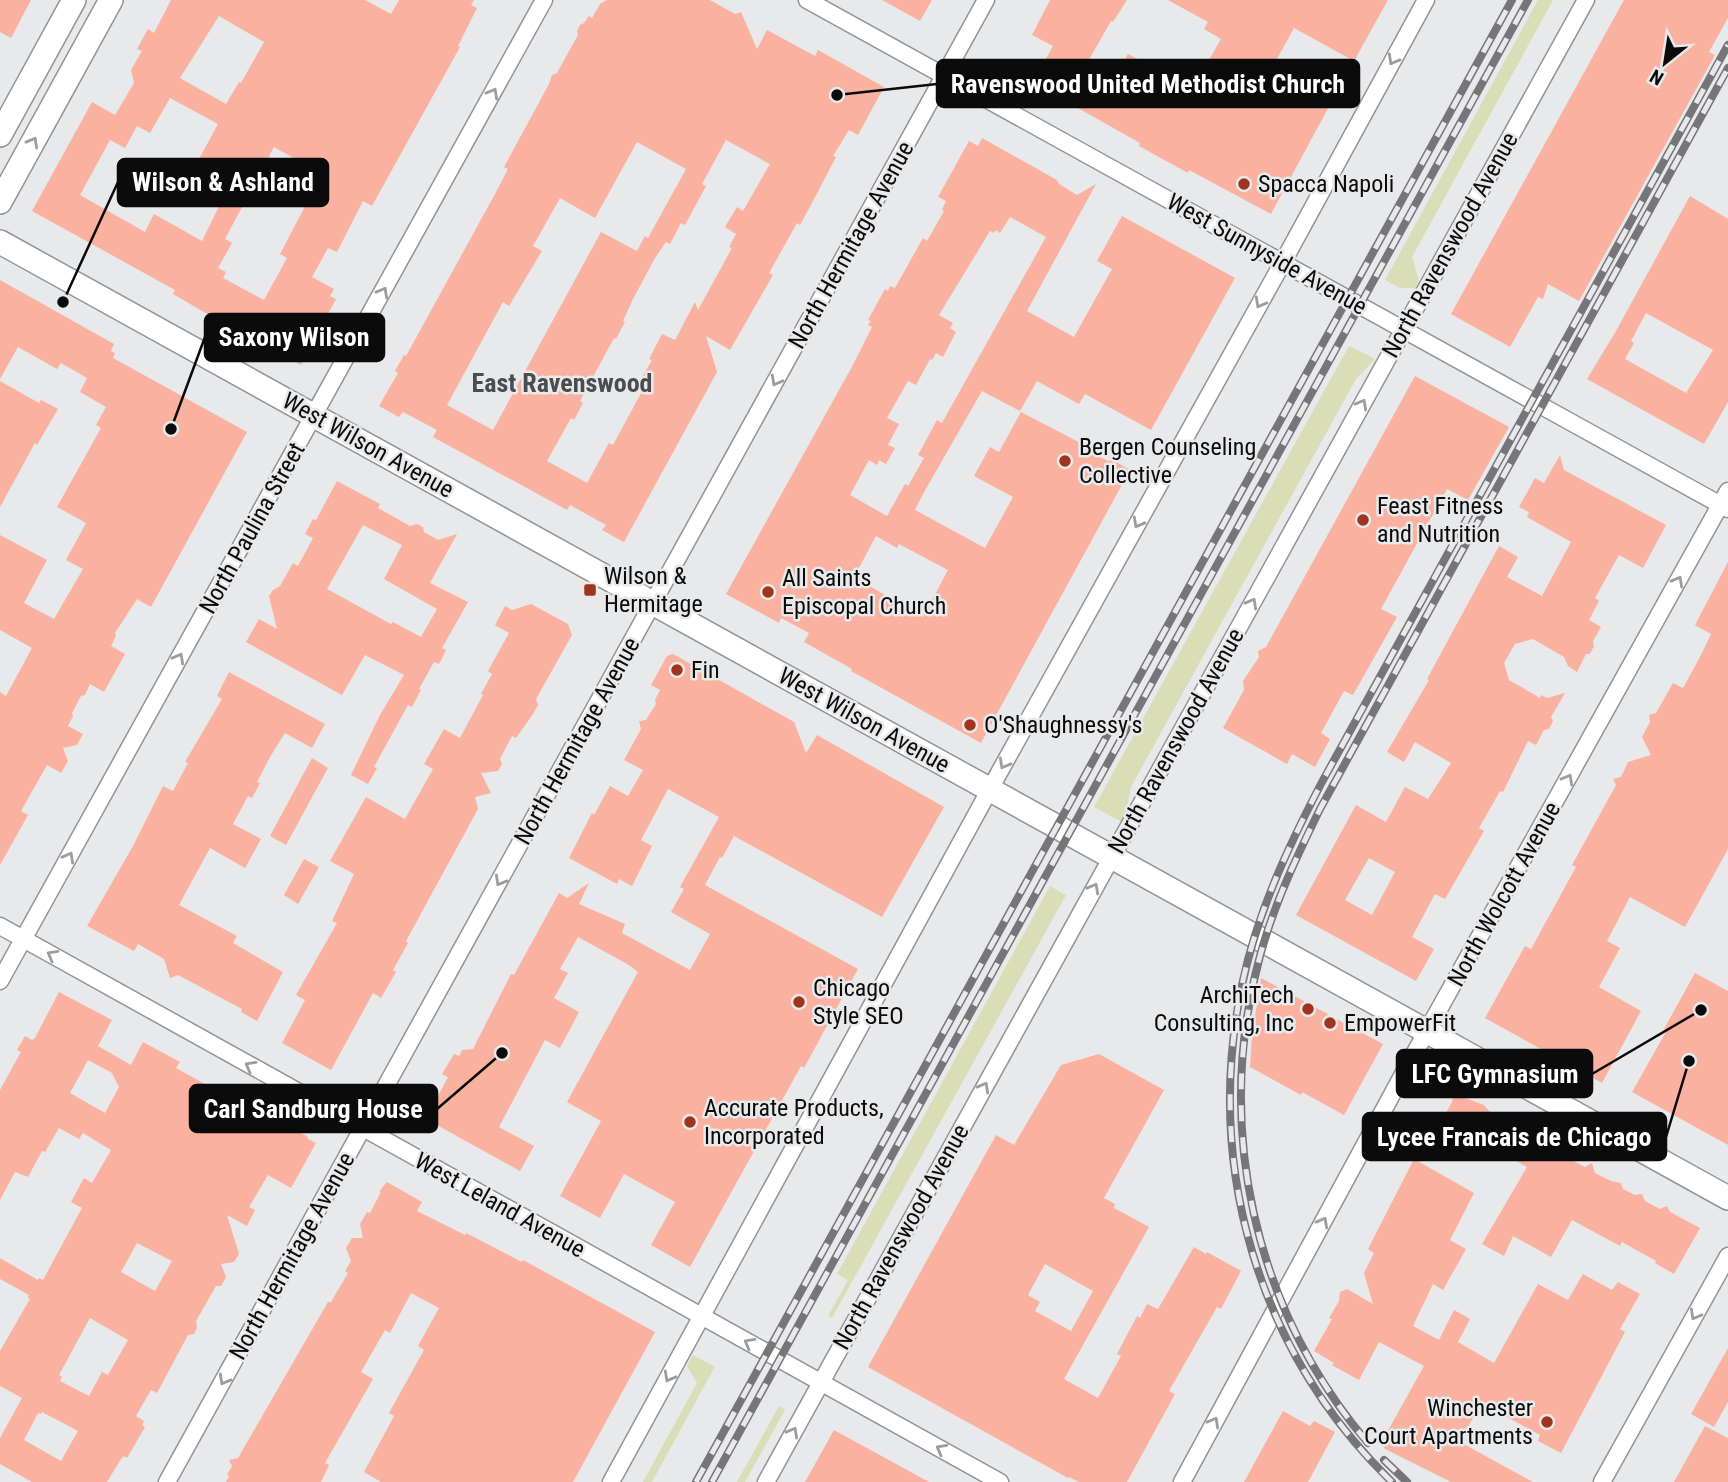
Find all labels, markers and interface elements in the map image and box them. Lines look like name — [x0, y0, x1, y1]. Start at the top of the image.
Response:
north arrow — [1630, 28, 1700, 98]
one-way arrow — [1388, 53, 1401, 65]
callout: Ravenswood United Methodist Church — [937, 60, 1359, 107]
text: N — [1646, 64, 1668, 90]
text: Ravenswood United Methodist Church — [951, 69, 1345, 99]
one-way arrow — [485, 87, 498, 100]
street label: North Ravenswood Avenue — [1376, 127, 1524, 363]
one-way arrow — [25, 137, 38, 149]
street label: North Hermitage Avenue — [782, 137, 920, 353]
callout: Wilson & Ashland — [118, 159, 328, 206]
text: Wilson & Ashland — [132, 167, 314, 197]
place label: Spacca Napoli — [1258, 170, 1394, 198]
marker: Spacca Napoli — [1236, 176, 1252, 192]
street label: West Sunnyside Avenue — [1162, 187, 1372, 321]
one-way arrow — [374, 286, 388, 299]
one-way arrow — [1255, 295, 1268, 308]
callout: Saxony Wilson — [205, 314, 384, 361]
text: Saxony Wilson — [219, 322, 369, 352]
district label: East Ravenswood — [472, 368, 653, 398]
one-way arrow — [770, 374, 784, 387]
street label: West Wilson Avenue — [278, 386, 458, 504]
one-way arrow — [1354, 399, 1367, 412]
place label: Bergen Counseling Collective — [1079, 433, 1256, 489]
street label: North Paulina Street — [193, 438, 311, 618]
marker: Bergen Counseling Collective — [1057, 453, 1073, 469]
place label: Feast Fitness and Nutrition — [1377, 492, 1504, 548]
marker: Feast Fitness and Nutrition — [1355, 512, 1371, 528]
one-way arrow — [1133, 516, 1146, 528]
place label: Wilson & Hermitage — [604, 562, 703, 618]
place label: All Saints Episcopal Church — [782, 564, 946, 620]
one-way arrow — [1670, 575, 1683, 588]
marker: Wilson & Hermitage — [582, 582, 598, 598]
marker: All Saints Episcopal Church — [760, 584, 776, 600]
one-way arrow — [1244, 598, 1257, 611]
street label: North Ravenswood Avenue — [1102, 623, 1250, 859]
street label: North Hermitage Avenue — [508, 633, 646, 849]
one-way arrow — [171, 653, 185, 666]
place label: Fin — [691, 656, 720, 684]
street label: West Wilson Avenue — [774, 661, 954, 779]
marker: Fin — [669, 662, 685, 678]
place label: O'Shaughnessy's — [984, 711, 1142, 739]
marker: O'Shaughnessy's — [962, 717, 978, 733]
one-way arrow — [999, 757, 1012, 770]
one-way arrow — [1560, 774, 1573, 787]
street label: North Wolcott Avenue — [1442, 797, 1566, 991]
one-way arrow — [61, 852, 74, 864]
one-way arrow — [495, 873, 508, 886]
one-way arrow — [1086, 883, 1099, 895]
one-way arrow — [47, 950, 59, 963]
place label: Chicago Style SEO — [813, 974, 904, 1030]
place label: ArchiTech Consulting, Inc — [1154, 981, 1294, 1037]
marker: Chicago Style SEO — [791, 994, 807, 1010]
marker: ArchiTech Consulting, Inc — [1300, 1001, 1316, 1017]
place label: EmpowerFit — [1344, 1009, 1456, 1037]
marker: EmpowerFit — [1322, 1015, 1338, 1031]
callout: LFC Gymnasium — [1397, 1050, 1592, 1097]
text: LFC Gymnasium — [1411, 1059, 1579, 1089]
one-way arrow — [245, 1060, 258, 1074]
one-way arrow — [976, 1082, 989, 1094]
callout: Carl Sandburg House — [190, 1085, 437, 1132]
text: Carl Sandburg House — [203, 1094, 423, 1124]
place label: Accurate Products, Incorporated — [704, 1094, 884, 1150]
callout: Lycee Francais de Chicago — [1363, 1113, 1666, 1160]
marker: Accurate Products, Incorporated — [682, 1114, 698, 1130]
street label: North Ravenswood Avenue — [827, 1119, 975, 1355]
text: Lycee Francais de Chicago — [1377, 1122, 1651, 1152]
street label: West Leland Avenue — [410, 1147, 590, 1263]
street label: North Hermitage Avenue — [223, 1148, 361, 1364]
one-way arrow — [1315, 1217, 1328, 1229]
one-way arrow — [1690, 1308, 1703, 1321]
one-way arrow — [744, 1338, 756, 1351]
one-way arrow — [664, 1370, 677, 1383]
one-way arrow — [219, 1373, 232, 1385]
place label: Winchester Court Apartments — [1364, 1394, 1533, 1450]
marker: Winchester Court Apartments — [1539, 1414, 1555, 1430]
one-way arrow — [1206, 1417, 1219, 1429]
one-way arrow — [785, 1427, 798, 1440]
one-way arrow — [935, 1444, 948, 1457]

